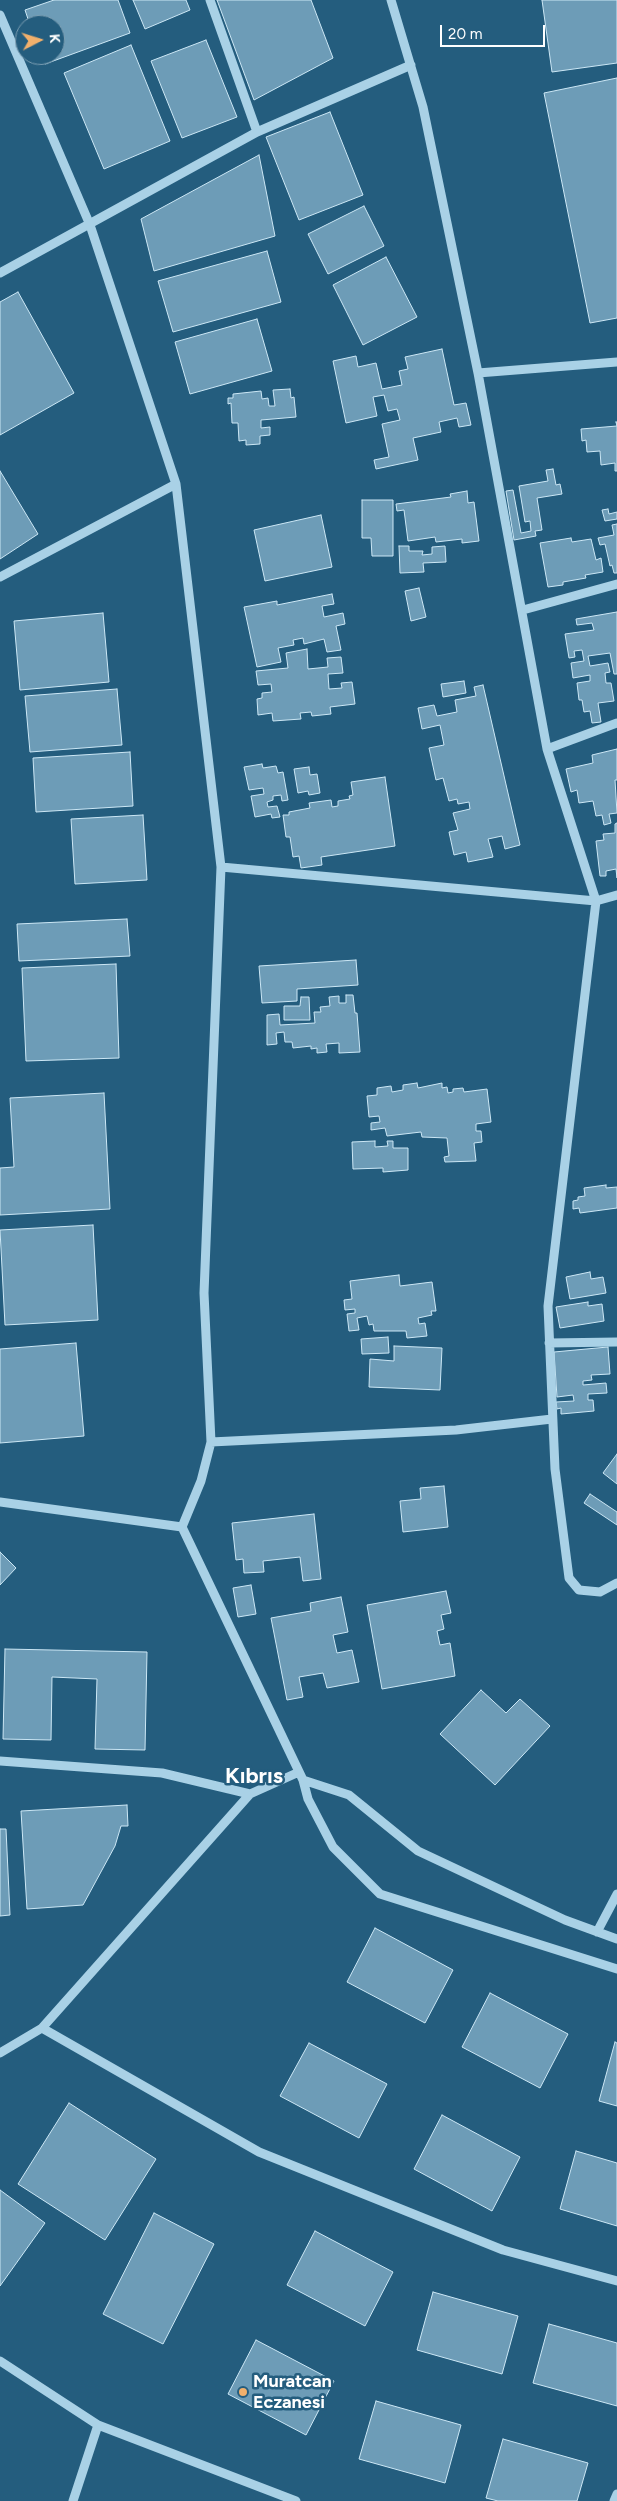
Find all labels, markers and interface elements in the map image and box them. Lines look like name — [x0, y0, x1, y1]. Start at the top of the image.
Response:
north arrow — [15, 15, 65, 65]
scale bar — [442, 15, 547, 47]
text: 20 m — [448, 25, 482, 43]
text: K — [46, 33, 63, 44]
district label: Kıbrıs — [225, 1764, 283, 1790]
place label: Muratcan Eczanesi — [253, 2371, 332, 2414]
marker: Muratcan Eczanesi — [237, 2386, 249, 2398]

